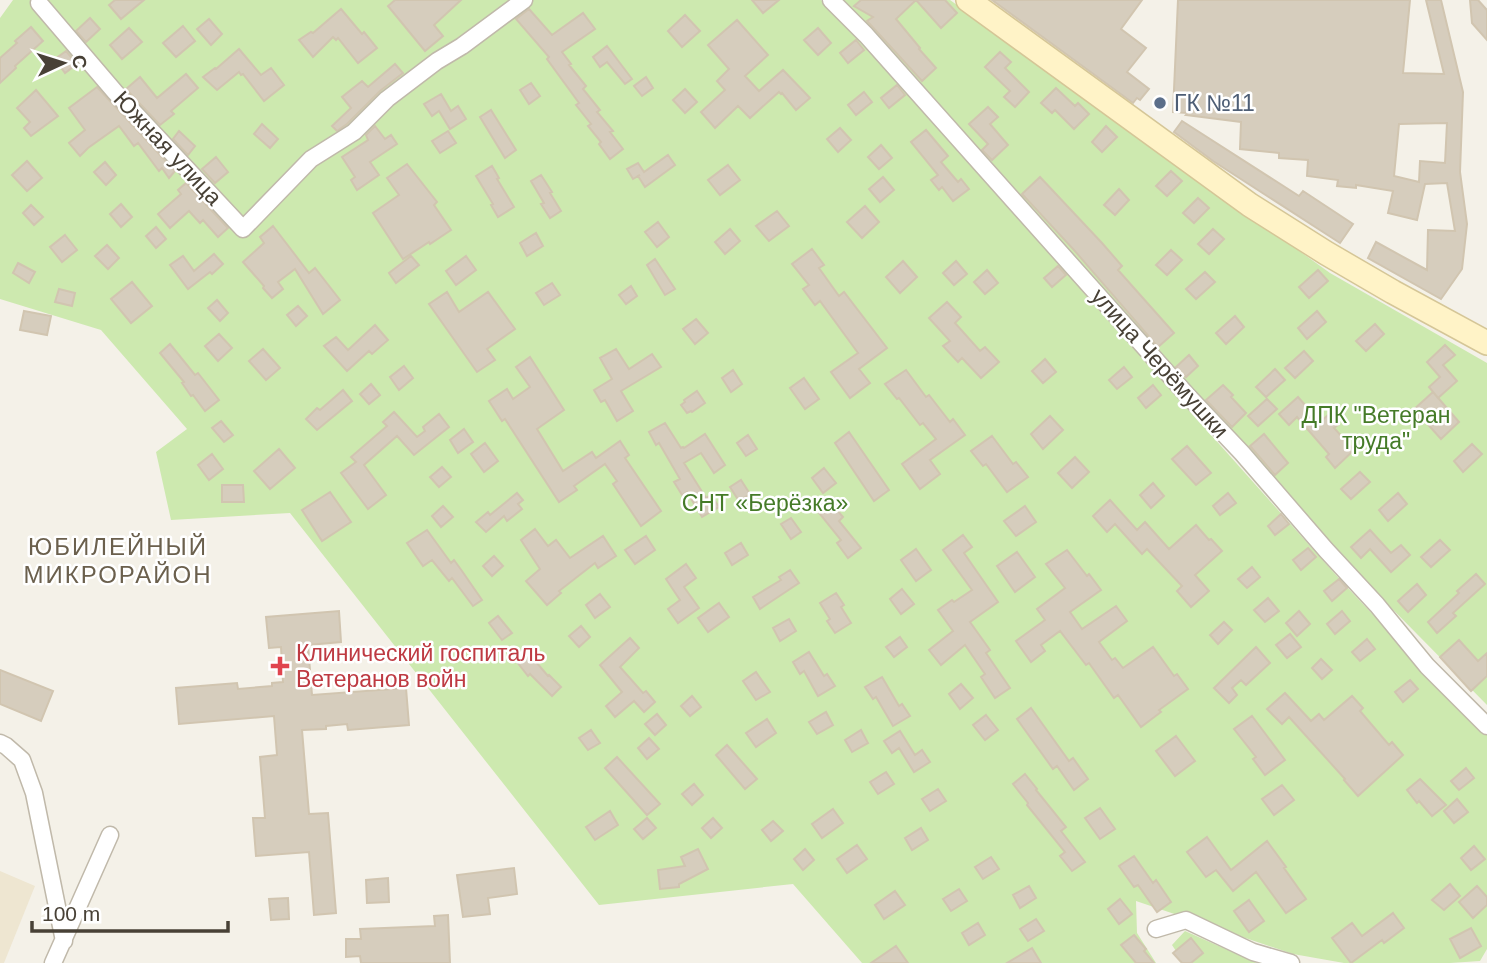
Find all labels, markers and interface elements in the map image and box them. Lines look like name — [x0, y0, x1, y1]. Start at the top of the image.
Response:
north arrow — [28, 28, 98, 98]
text: С — [69, 54, 90, 70]
street label: Южная улица — [109, 86, 227, 210]
place label: ГК №11 — [1174, 90, 1255, 116]
marker: ГК №11 — [1152, 95, 1168, 111]
street label: улица Черёмушки — [1086, 283, 1234, 443]
park label: ДПК "Ветеран труда" — [1302, 402, 1450, 454]
park label: СНТ «Берёзка» — [682, 490, 848, 516]
district label: ЮБИЛЕЙНЫЙ МИКРОРАЙОН — [23, 533, 213, 588]
place label: Клинический госпиталь Ветеранов войн — [296, 640, 546, 692]
marker: Клинический госпиталь Ветеранов войн — [270, 656, 290, 676]
scale bar — [32, 890, 228, 934]
text: 100 m — [42, 902, 100, 925]

